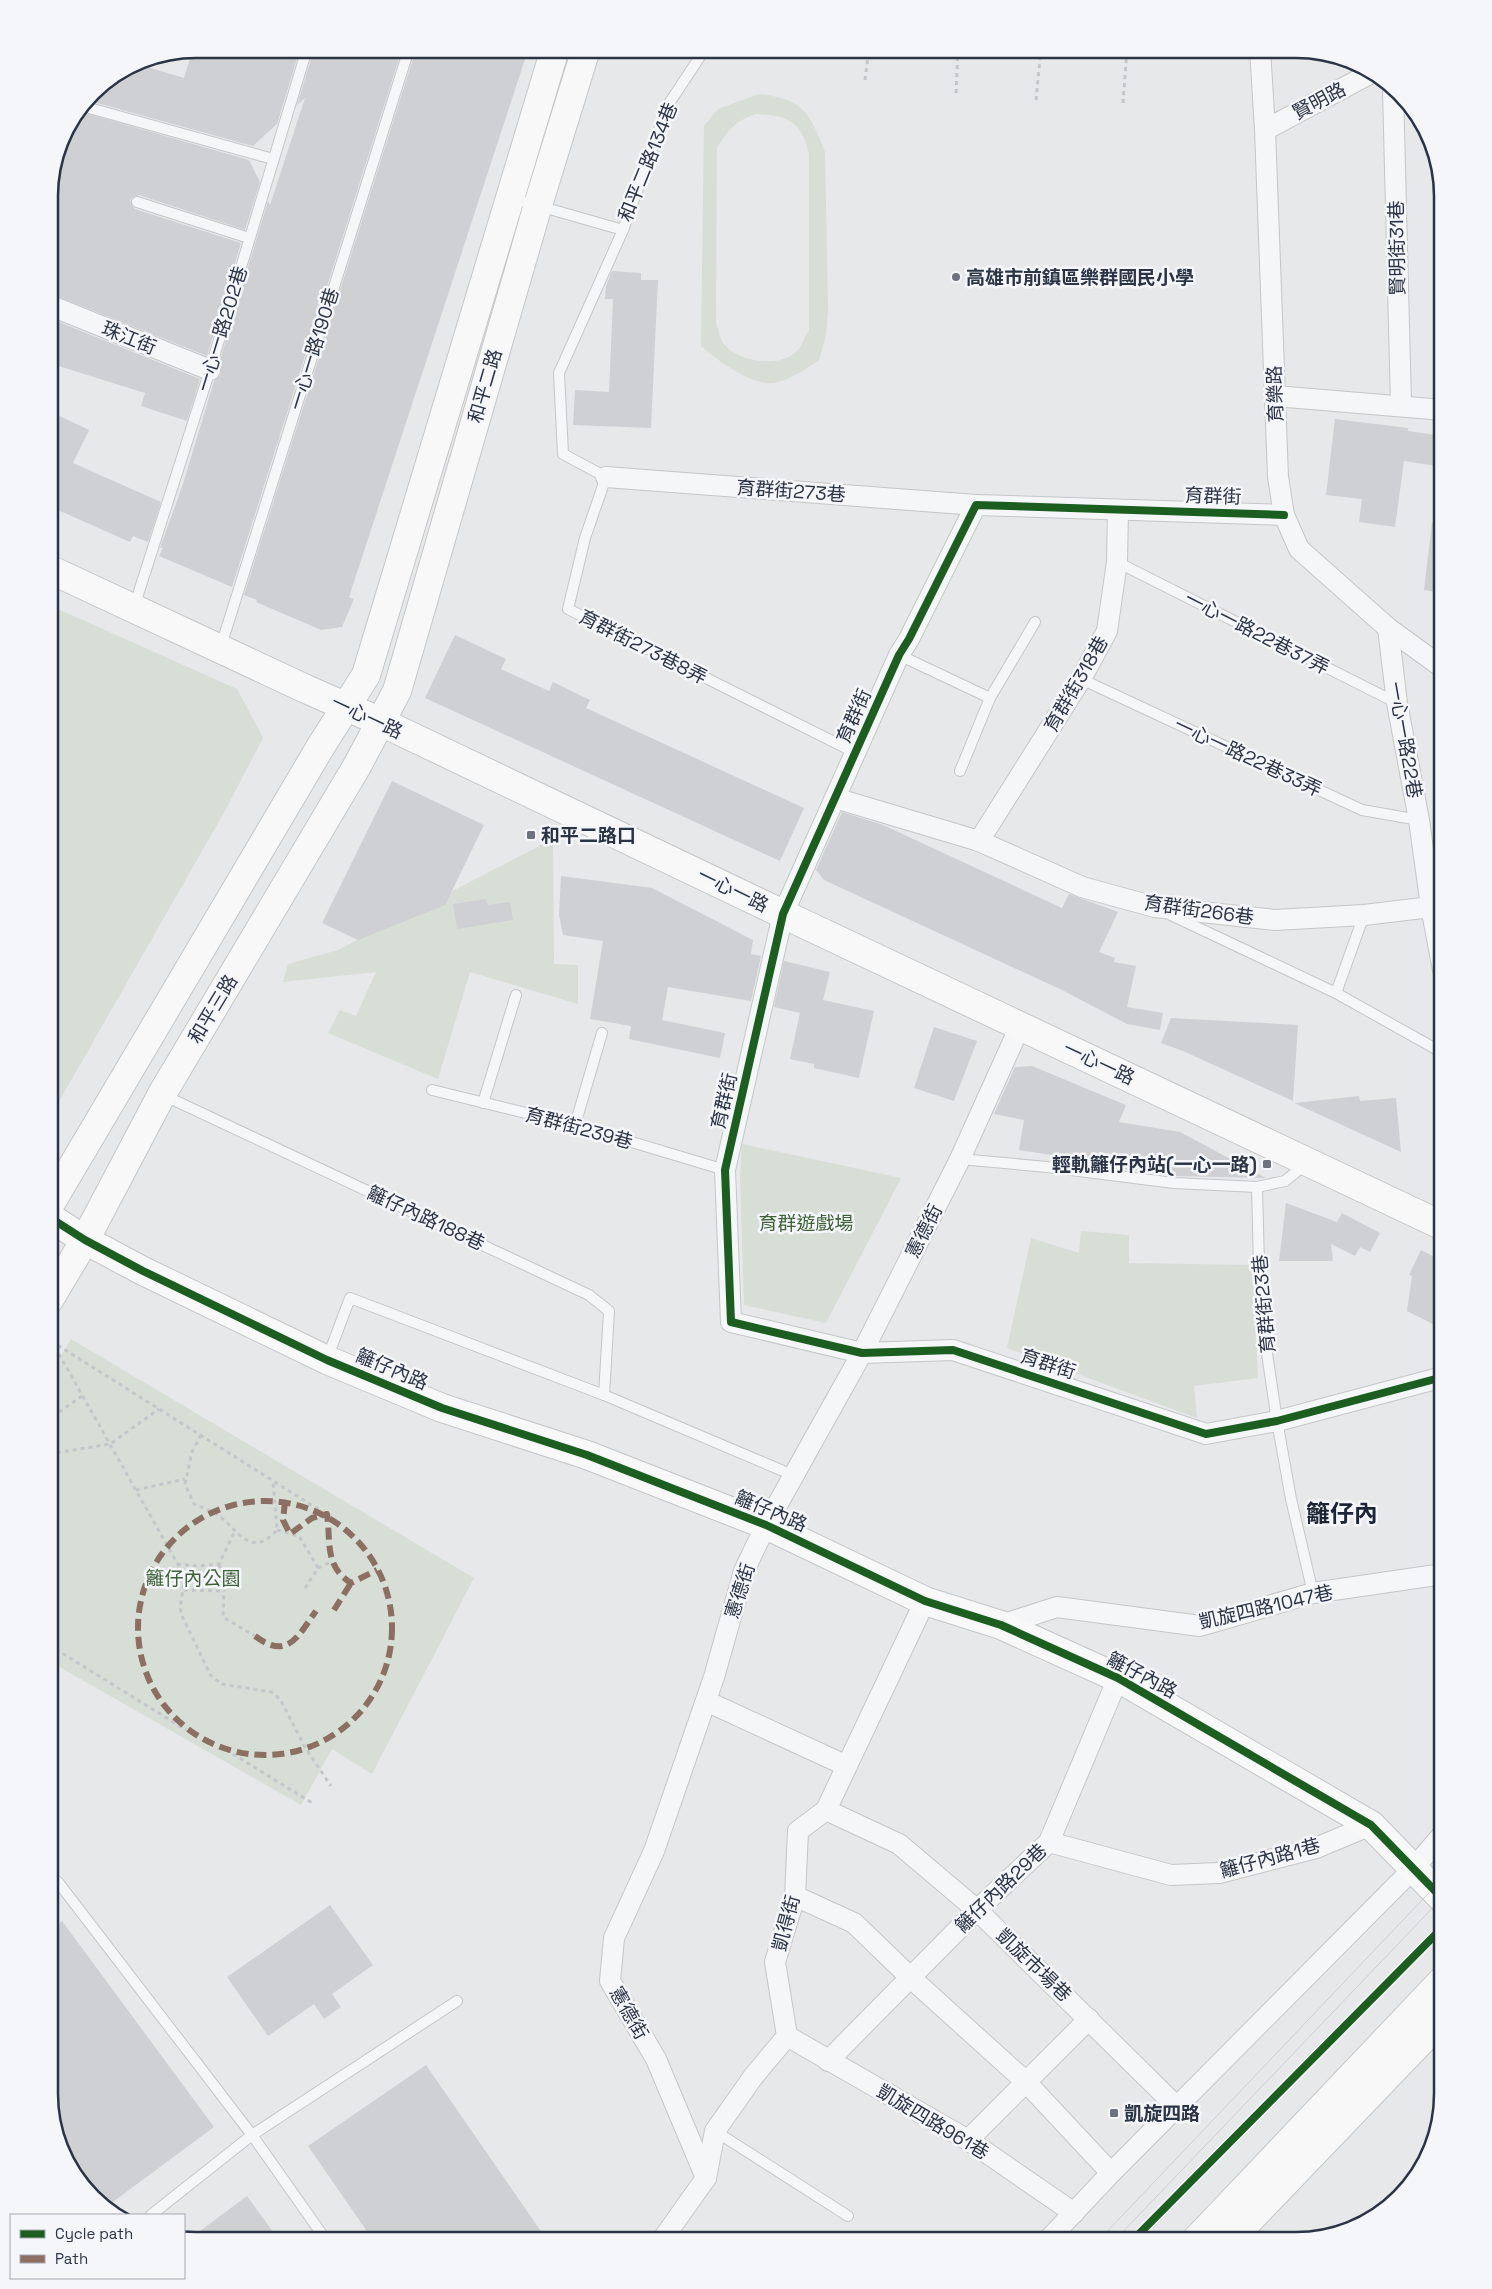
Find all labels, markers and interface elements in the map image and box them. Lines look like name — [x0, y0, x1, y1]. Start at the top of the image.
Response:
street label: 賢明路 — [1288, 77, 1350, 125]
street label: 和平二路134巷 — [613, 99, 683, 225]
street label: 賢明街31巷 — [1384, 200, 1410, 296]
street label: 一心一路202巷 — [191, 263, 253, 395]
place label: 高雄市前鎮區樂群國民小學 — [966, 265, 1194, 290]
marker: 高雄市前鎮區樂群國民小學 — [950, 271, 962, 283]
street label: 一心一路190巷 — [284, 285, 344, 413]
street label: 珠江街 — [98, 316, 160, 360]
street label: 和平二路 — [463, 346, 507, 426]
street label: 育樂路 — [1262, 365, 1288, 423]
street label: 育群街273巷 — [736, 475, 846, 507]
street label: 育群街 — [1184, 483, 1242, 509]
street label: 一心一路22巷37弄 — [1180, 586, 1334, 680]
street label: 育群街273巷8弄 — [575, 604, 711, 690]
street label: 育群街318巷 — [1038, 631, 1114, 737]
street label: 一心一路22巷 — [1382, 680, 1428, 800]
street label: 育群街 — [831, 685, 877, 747]
street label: 一心一路 — [327, 690, 407, 744]
street label: 一心一路22巷33弄 — [1170, 712, 1326, 802]
place label: 和平二路口 — [541, 823, 636, 848]
marker: 和平二路口 — [525, 829, 537, 841]
street label: 一心一路 — [693, 862, 773, 918]
street label: 育群街266巷 — [1142, 890, 1256, 930]
street label: 和平三路 — [183, 970, 243, 1048]
street label: 一心一路 — [1059, 1036, 1139, 1090]
street label: 育群街 — [705, 1070, 743, 1132]
street label: 育群街239巷 — [522, 1102, 636, 1154]
place label: 輕軌籬仔內站(一心一路) — [1052, 1152, 1257, 1177]
marker: 輕軌籬仔內站(一心一路) — [1261, 1158, 1273, 1170]
street label: 籬仔內路188巷 — [363, 1180, 489, 1256]
street label: 憲德街 — [900, 1200, 948, 1262]
park label: 育群遊戲場 — [758, 1211, 854, 1236]
street label: 育群街23巷 — [1247, 1254, 1281, 1354]
street label: 籬仔內路 — [352, 1343, 432, 1395]
street label: 育群街 — [1017, 1343, 1079, 1385]
street label: 籬仔內路 — [731, 1485, 811, 1537]
district label: 籬仔內 — [1306, 1498, 1378, 1529]
street label: 憲德街 — [719, 1560, 761, 1622]
park label: 籬仔內公園 — [145, 1566, 241, 1591]
street label: 凱旋四路1047巷 — [1196, 1579, 1336, 1635]
street label: 籬仔內路 — [1103, 1646, 1181, 1704]
street label: 籬仔內路1巷 — [1217, 1833, 1323, 1883]
street label: 籬仔內路29巷 — [950, 1838, 1052, 1938]
street label: 凱得街 — [767, 1892, 805, 1954]
street label: 凱旋市場巷 — [991, 1923, 1077, 2007]
street label: 憲德街 — [604, 1982, 654, 2044]
street label: 凱旋四路961巷 — [872, 2079, 994, 2165]
place label: 凱旋四路 — [1124, 2101, 1200, 2126]
marker: 凱旋四路 — [1108, 2107, 1120, 2119]
legend — [10, 2214, 185, 2279]
text: Cycle path — [55, 2224, 133, 2243]
text: Path — [55, 2249, 88, 2268]

